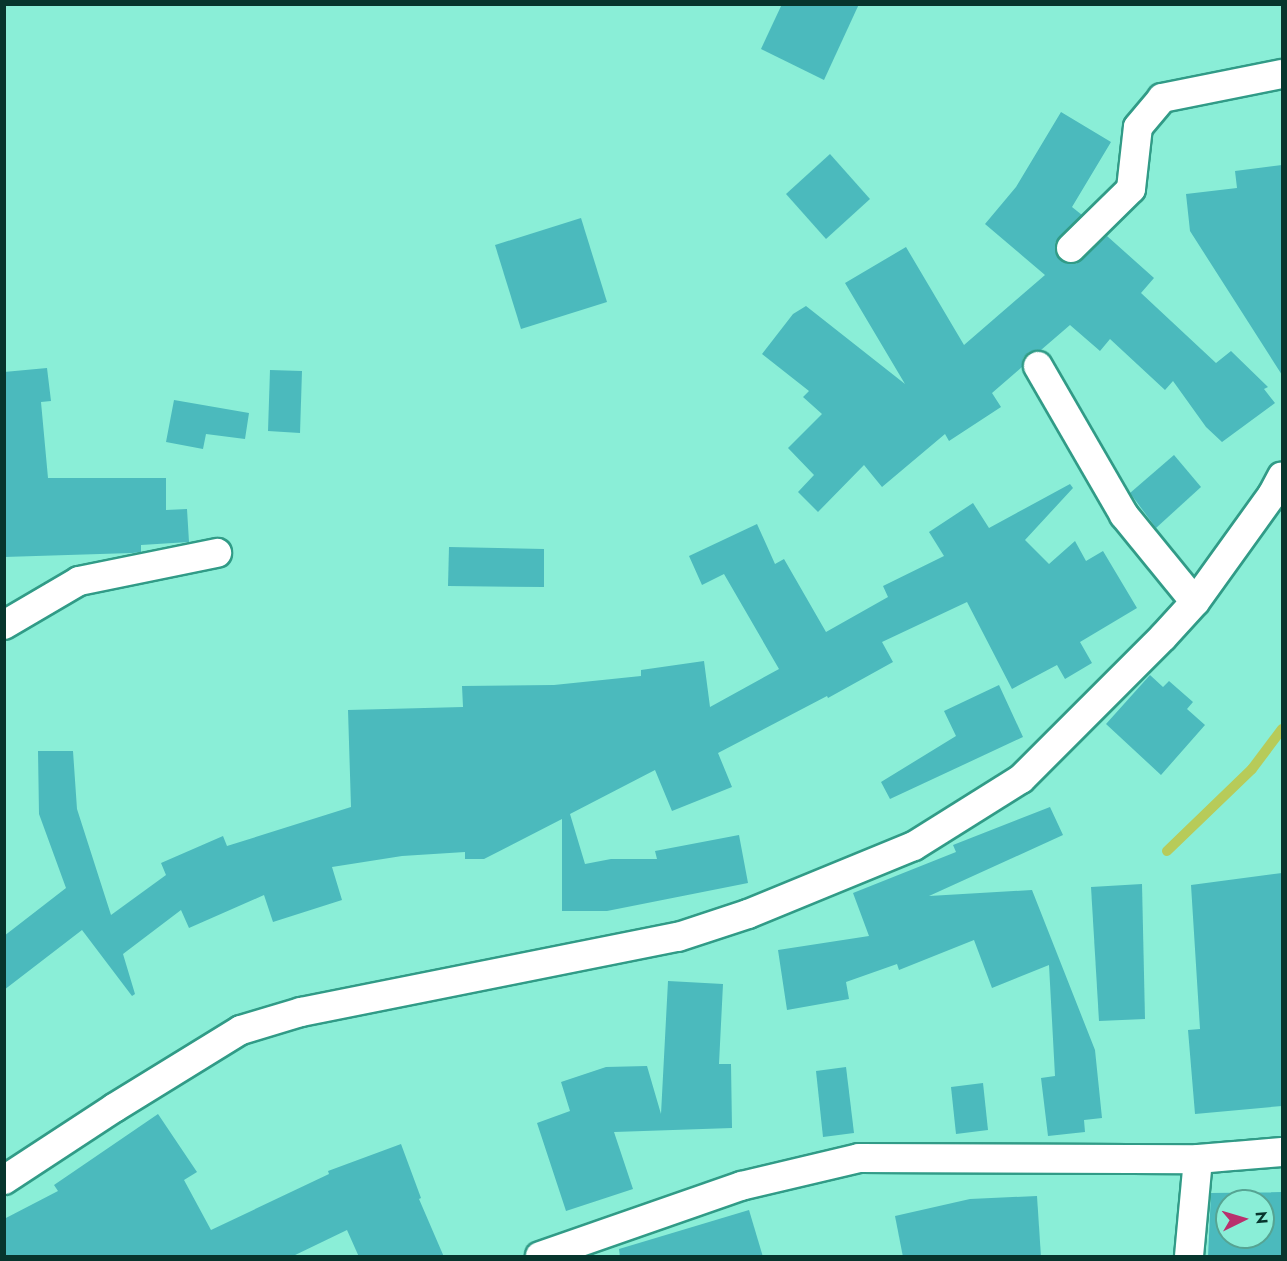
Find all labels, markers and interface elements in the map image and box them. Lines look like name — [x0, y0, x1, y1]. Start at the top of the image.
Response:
north arrow — [1215, 1189, 1275, 1249]
text: N — [1249, 1210, 1273, 1225]

